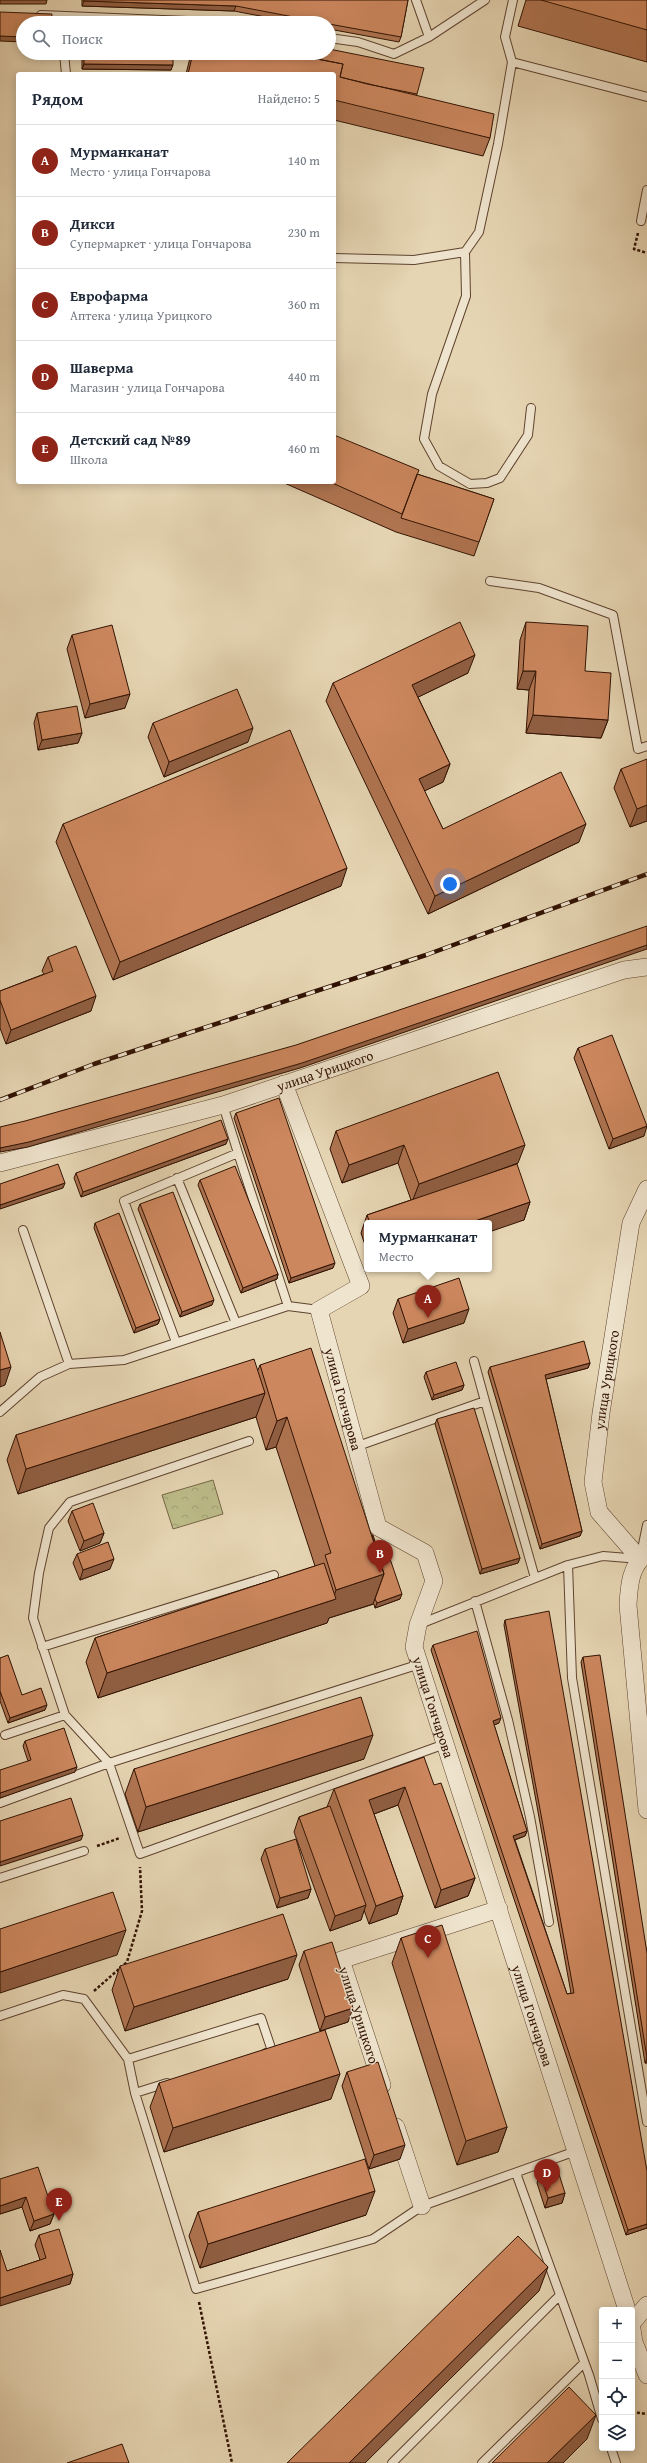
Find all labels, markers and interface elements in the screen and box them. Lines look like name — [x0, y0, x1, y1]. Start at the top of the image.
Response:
search box — [16, 16, 336, 60]
icon: search — [30, 27, 52, 49]
text: Поиск — [62, 28, 103, 49]
text: Рядом — [32, 86, 83, 111]
text: Найдено: 5 — [258, 89, 320, 108]
text: Мурманканат — [70, 141, 168, 162]
text: A — [41, 151, 49, 170]
text: 140 m — [288, 151, 320, 170]
text: Место · улица Гончарова — [70, 162, 211, 181]
text: Дикси — [70, 213, 115, 234]
text: B — [41, 223, 49, 242]
text: 230 m — [288, 223, 320, 242]
text: Супермаркет · улица Гончарова — [70, 234, 251, 253]
text: Еврофарма — [70, 285, 148, 306]
text: C — [41, 295, 49, 314]
text: 360 m — [288, 295, 320, 314]
text: Аптека · улица Урицкого — [70, 306, 212, 325]
text: Шаверма — [70, 357, 134, 378]
text: D — [41, 367, 49, 386]
text: 440 m — [288, 367, 320, 386]
text: Магазин · улица Гончарова — [70, 378, 225, 397]
text: Детский сад №89 — [70, 429, 191, 450]
text: E — [42, 439, 48, 458]
text: 460 m — [288, 439, 320, 458]
text: Школа — [70, 450, 108, 469]
your location — [440, 874, 460, 894]
street label: улица Урицкого — [273, 1045, 376, 1097]
popup — [364, 1220, 492, 1272]
text: Мурманканат — [379, 1226, 477, 1247]
text: Место — [379, 1247, 414, 1266]
pin: A — [415, 1285, 441, 1318]
street label: улица Урицкого — [589, 1328, 624, 1432]
street label: улица Гончарова — [320, 1345, 367, 1453]
pin: B — [367, 1540, 393, 1573]
street label: улица Гончарова — [407, 1653, 459, 1761]
pin: C — [415, 1925, 441, 1958]
street label: улица Гончарова — [507, 1962, 558, 2069]
street label: улица Урицкого — [334, 1963, 384, 2066]
pin: D — [534, 2159, 560, 2192]
pin: E — [46, 2188, 72, 2221]
map controls — [599, 2307, 635, 2451]
button: + — [599, 2307, 635, 2343]
button: − — [599, 2343, 635, 2379]
button: locate — [599, 2379, 635, 2415]
button: layers — [599, 2415, 635, 2451]

